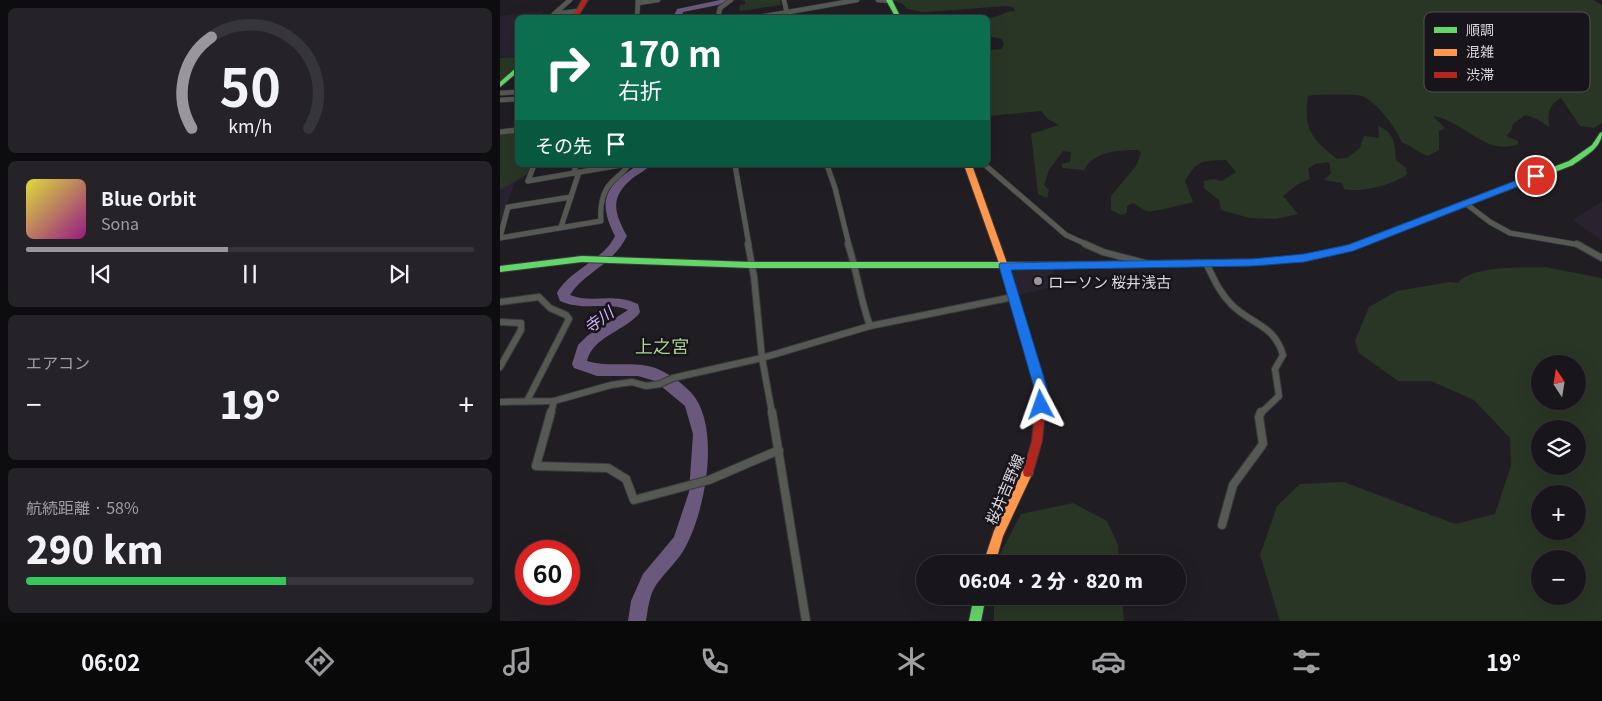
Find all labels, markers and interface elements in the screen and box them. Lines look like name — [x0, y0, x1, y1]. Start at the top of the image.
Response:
legend — [1424, 12, 1590, 92]
text: 順調 — [1466, 19, 1494, 39]
text: 170 m — [618, 26, 722, 77]
icon: right — [535, 35, 600, 100]
text: 混雑 — [1466, 41, 1494, 61]
text: 50 — [219, 47, 281, 122]
text: 渋滞 — [1466, 64, 1494, 84]
text: 右折 — [618, 73, 662, 105]
text: km/h — [228, 112, 272, 138]
icon: arrive — [602, 130, 630, 158]
text: その先 — [535, 131, 592, 158]
pin — [1515, 155, 1557, 197]
icon: arrive — [1522, 162, 1550, 190]
text: Blue Orbit — [101, 184, 196, 211]
text: Sona — [101, 211, 139, 235]
icon: previous — [87, 260, 115, 288]
icon: pause — [236, 260, 264, 288]
icon: next — [385, 260, 413, 288]
place label: ローソン 桜井浅古 — [1048, 271, 1171, 292]
marker: ローソン 桜井浅古 — [1032, 275, 1044, 287]
water label: 寺川 — [578, 299, 620, 338]
district label: 上之宮 — [635, 332, 689, 358]
text: エアコン — [26, 350, 90, 374]
north arrow — [1531, 355, 1586, 410]
map controls — [1531, 355, 1586, 605]
text: 19° — [219, 375, 281, 430]
position arrow — [1014, 378, 1066, 430]
text: − — [26, 383, 42, 423]
text: + — [458, 383, 474, 423]
button: layers — [1531, 420, 1586, 475]
street label: 桜井吉野線 — [980, 450, 1028, 528]
button: + — [1531, 485, 1586, 540]
text: 航続距離 · 58% — [26, 495, 139, 519]
text: 290 km — [26, 520, 164, 575]
speed limit sign: 60 — [515, 540, 580, 605]
button: − — [1531, 550, 1586, 605]
text: 06:04 · 2 分 · 820 m — [959, 566, 1143, 593]
icon: directions — [302, 644, 337, 679]
icon: music — [500, 644, 535, 679]
icon: phone — [697, 644, 732, 679]
icon: climate — [894, 644, 929, 679]
icon: car — [1091, 644, 1126, 679]
icon: filters — [1289, 644, 1324, 679]
text: 06:02 — [81, 645, 140, 677]
text: 19° — [1486, 645, 1521, 677]

